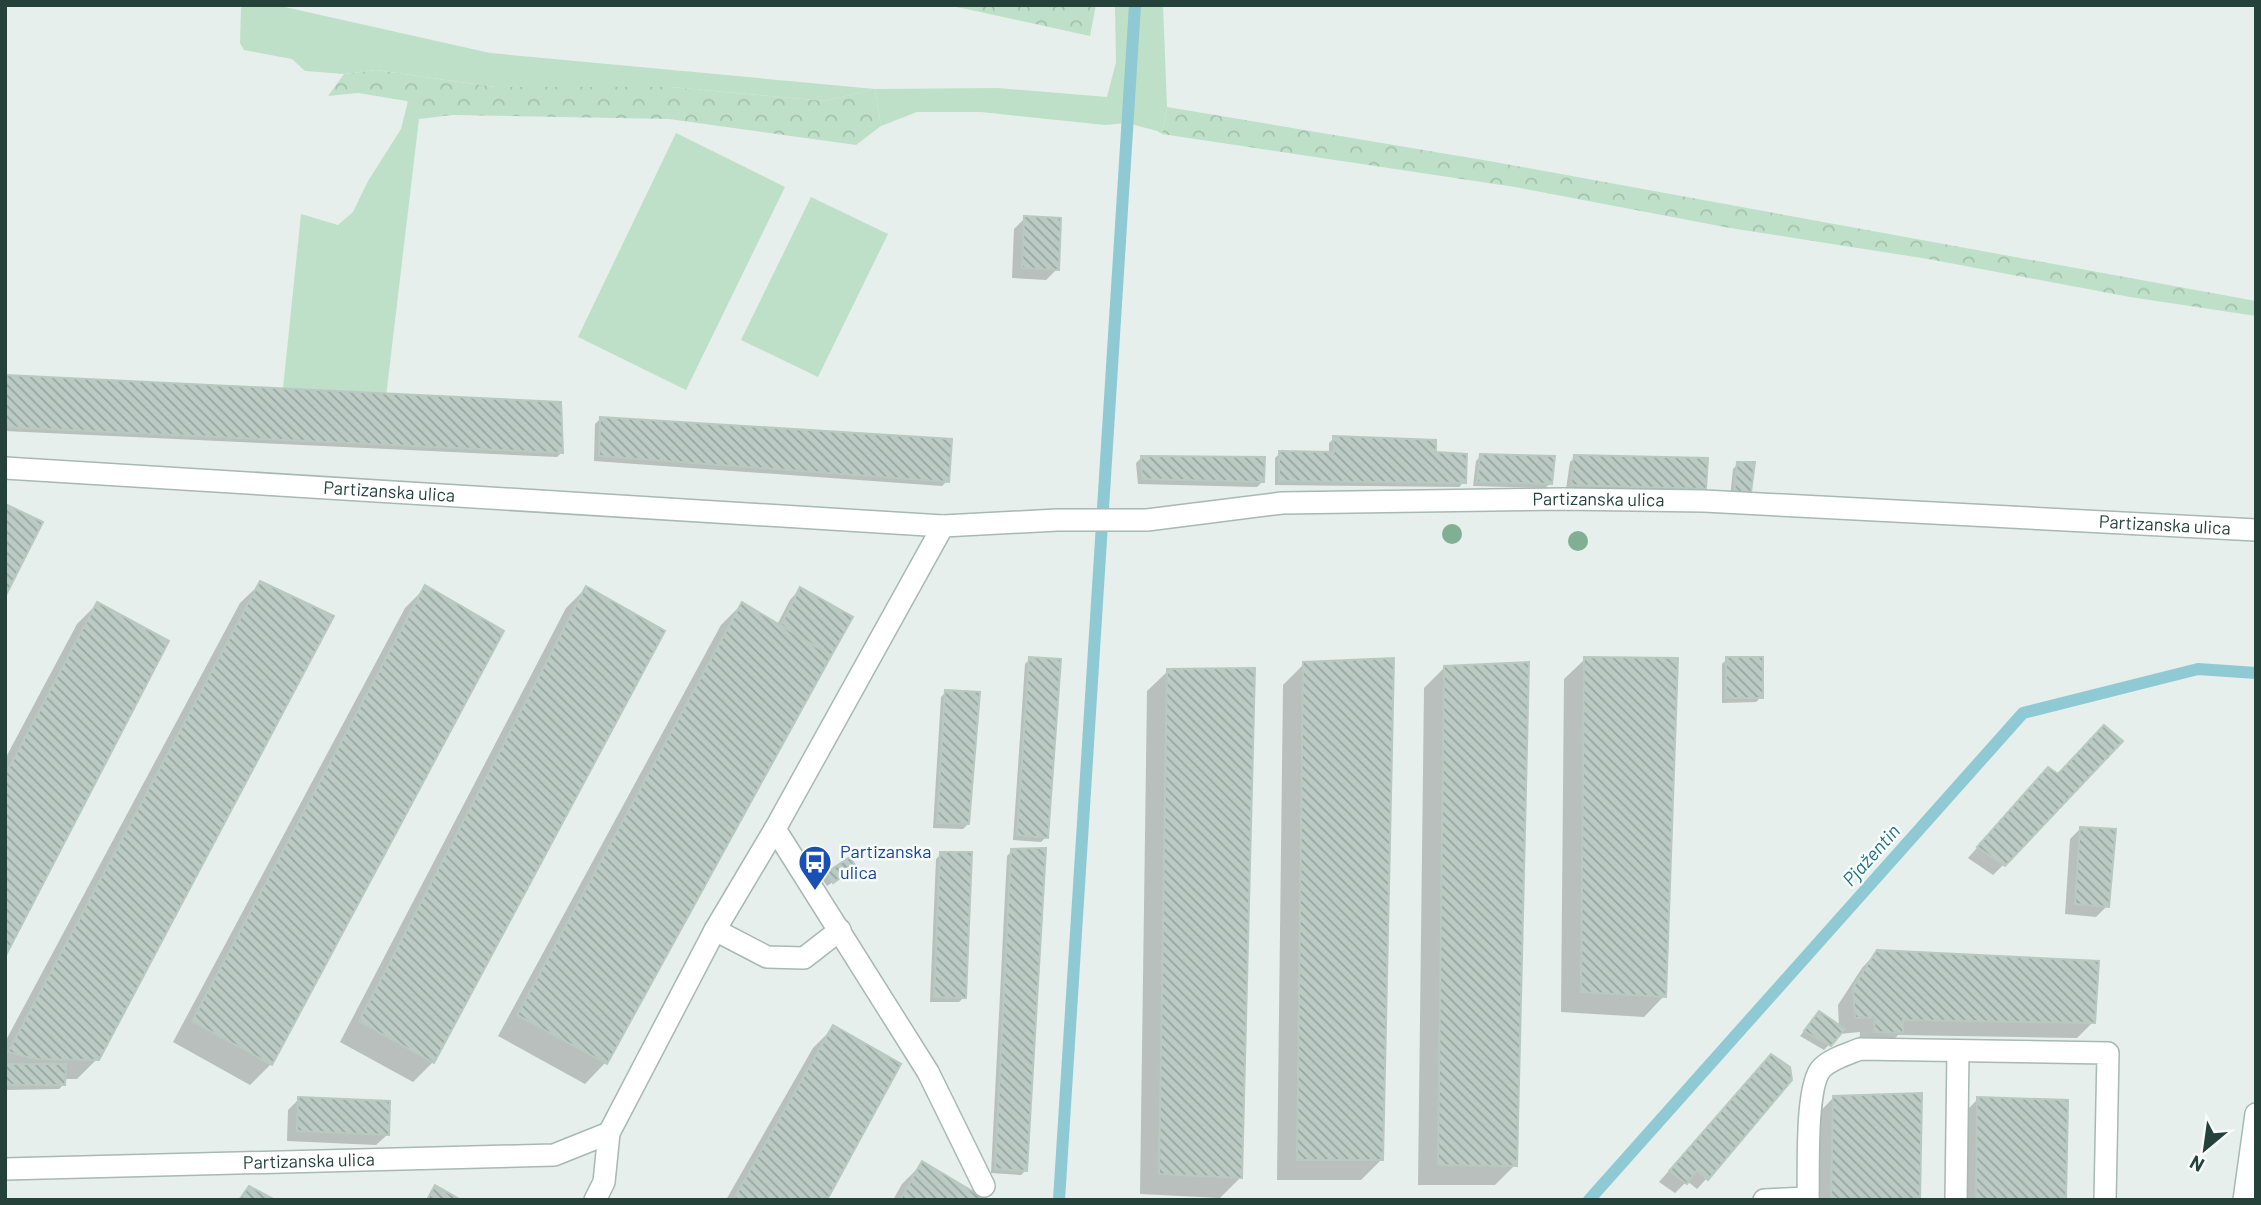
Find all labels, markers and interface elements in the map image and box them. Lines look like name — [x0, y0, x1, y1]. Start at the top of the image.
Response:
street label: Partizanska ulica — [323, 476, 456, 506]
street label: Partizanska ulica — [1532, 487, 1665, 510]
street label: Partizanska ulica — [2098, 510, 2231, 539]
water label: Pjažentin — [1837, 819, 1904, 890]
place label: Partizanska ulica — [840, 840, 931, 883]
bus stop icon: Partizanska ulica — [796, 843, 834, 892]
north arrow — [2170, 1114, 2240, 1184]
street label: Partizanska ulica — [243, 1148, 375, 1173]
text: N — [2185, 1151, 2208, 1177]

